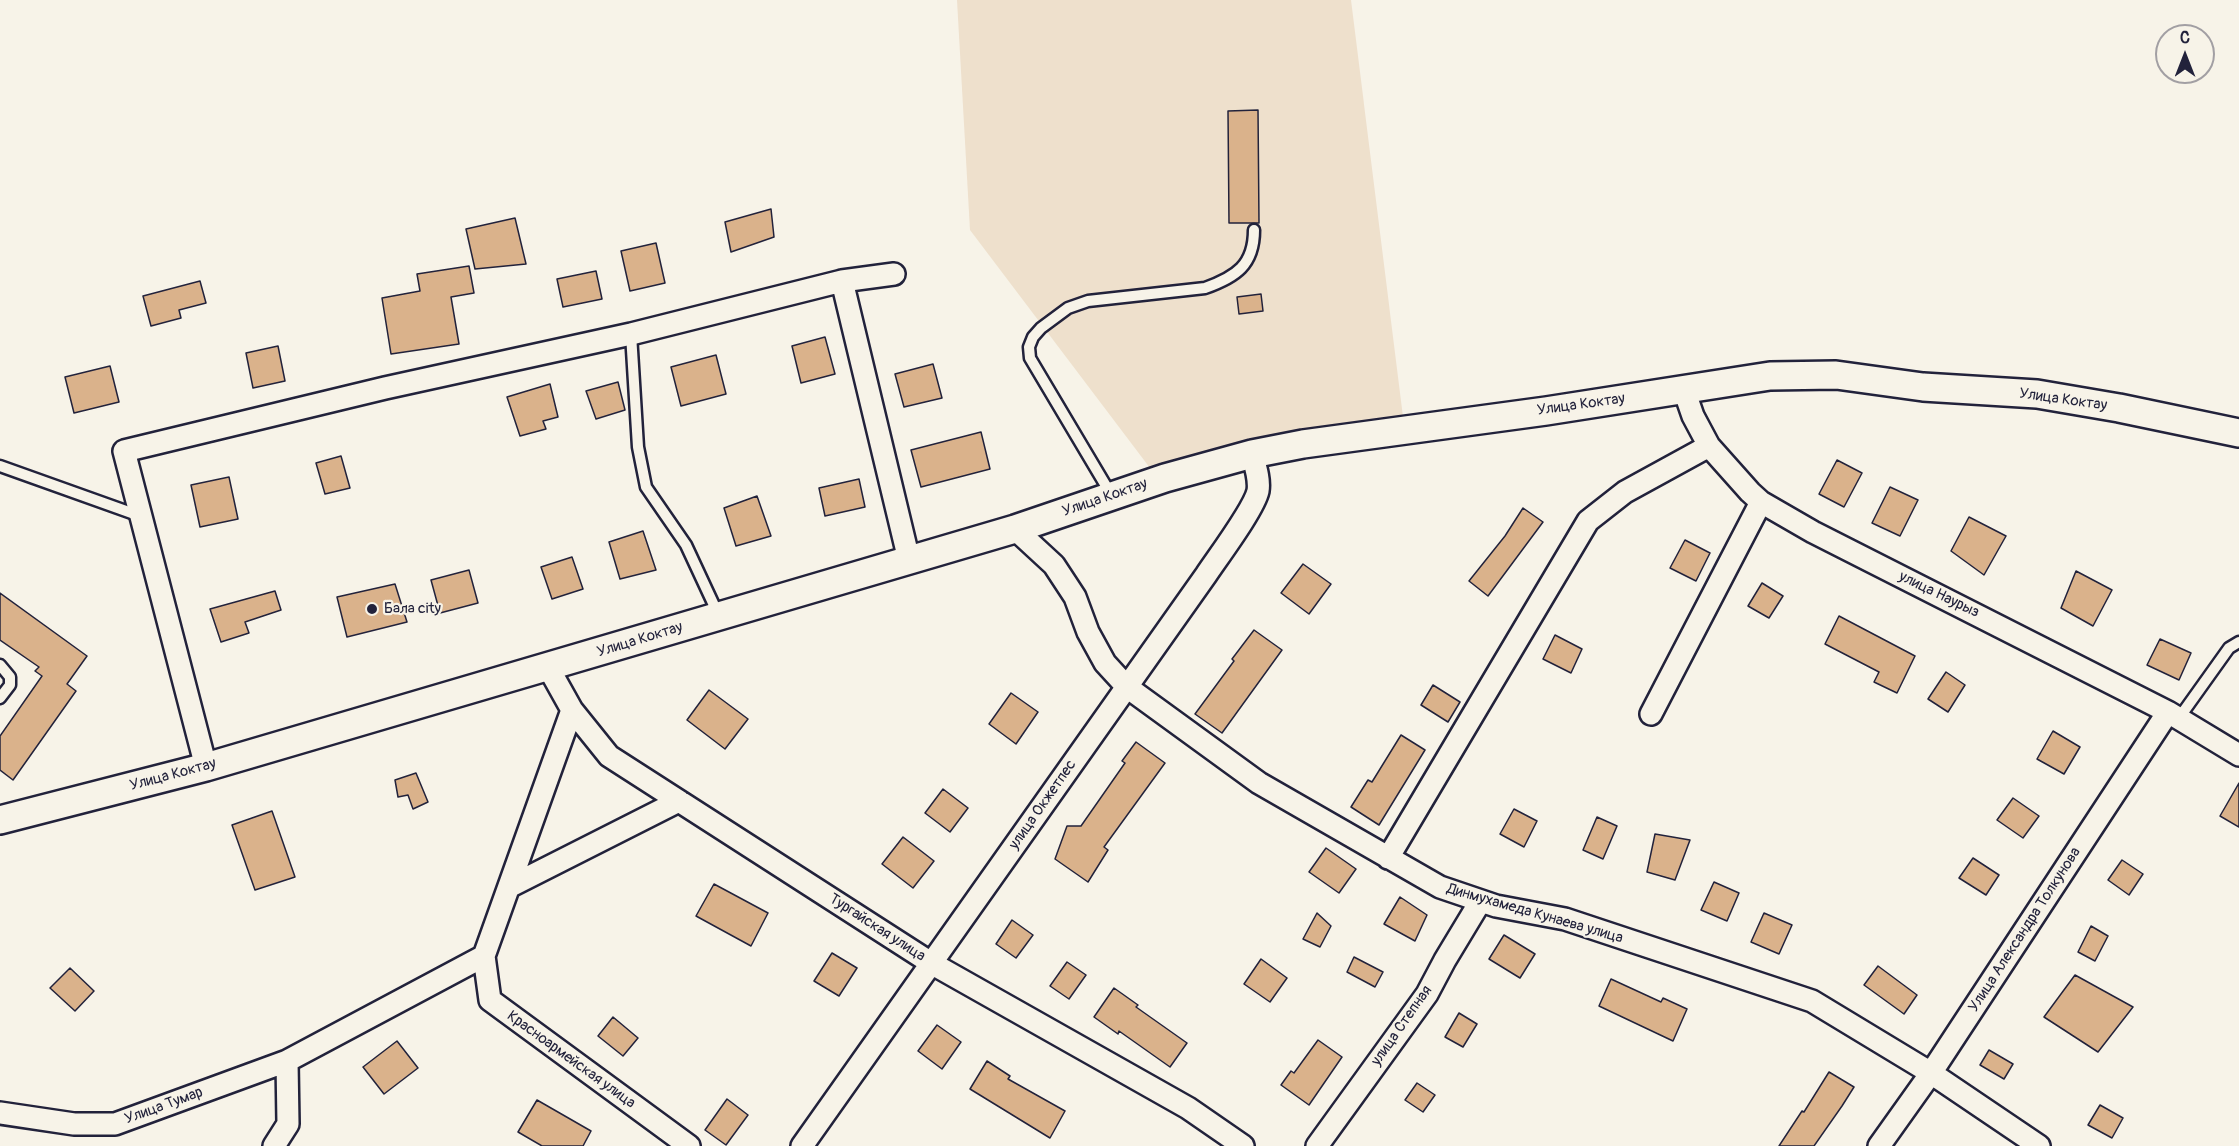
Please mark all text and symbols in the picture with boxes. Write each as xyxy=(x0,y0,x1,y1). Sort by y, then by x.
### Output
north arrow xyxy=(2155,24,2215,84)
text: С xyxy=(2180,28,2190,48)
street label: Улица Коктау xyxy=(2018,385,2108,415)
street label: Улица Коктау xyxy=(1536,390,1626,420)
street label: Улица Коктау xyxy=(1060,475,1150,521)
street label: улица Наурыз xyxy=(1896,568,1982,622)
place label: Бала city xyxy=(384,600,441,618)
marker: Бала city xyxy=(365,602,379,616)
street label: Улица Коктау xyxy=(595,618,685,662)
street label: Улица Коктау xyxy=(128,755,218,795)
street label: улица Окжетпес xyxy=(1006,757,1080,853)
street label: Улица Александра Толкунова xyxy=(1965,844,2085,1016)
street label: Динмухамеда Кунаева улица xyxy=(1445,880,1625,948)
street label: Тургайская улица xyxy=(826,890,928,966)
street label: улица Степная xyxy=(1368,982,1436,1070)
street label: Красноармейская улица xyxy=(503,1007,639,1113)
street label: Улица Тумар xyxy=(122,1084,206,1128)

